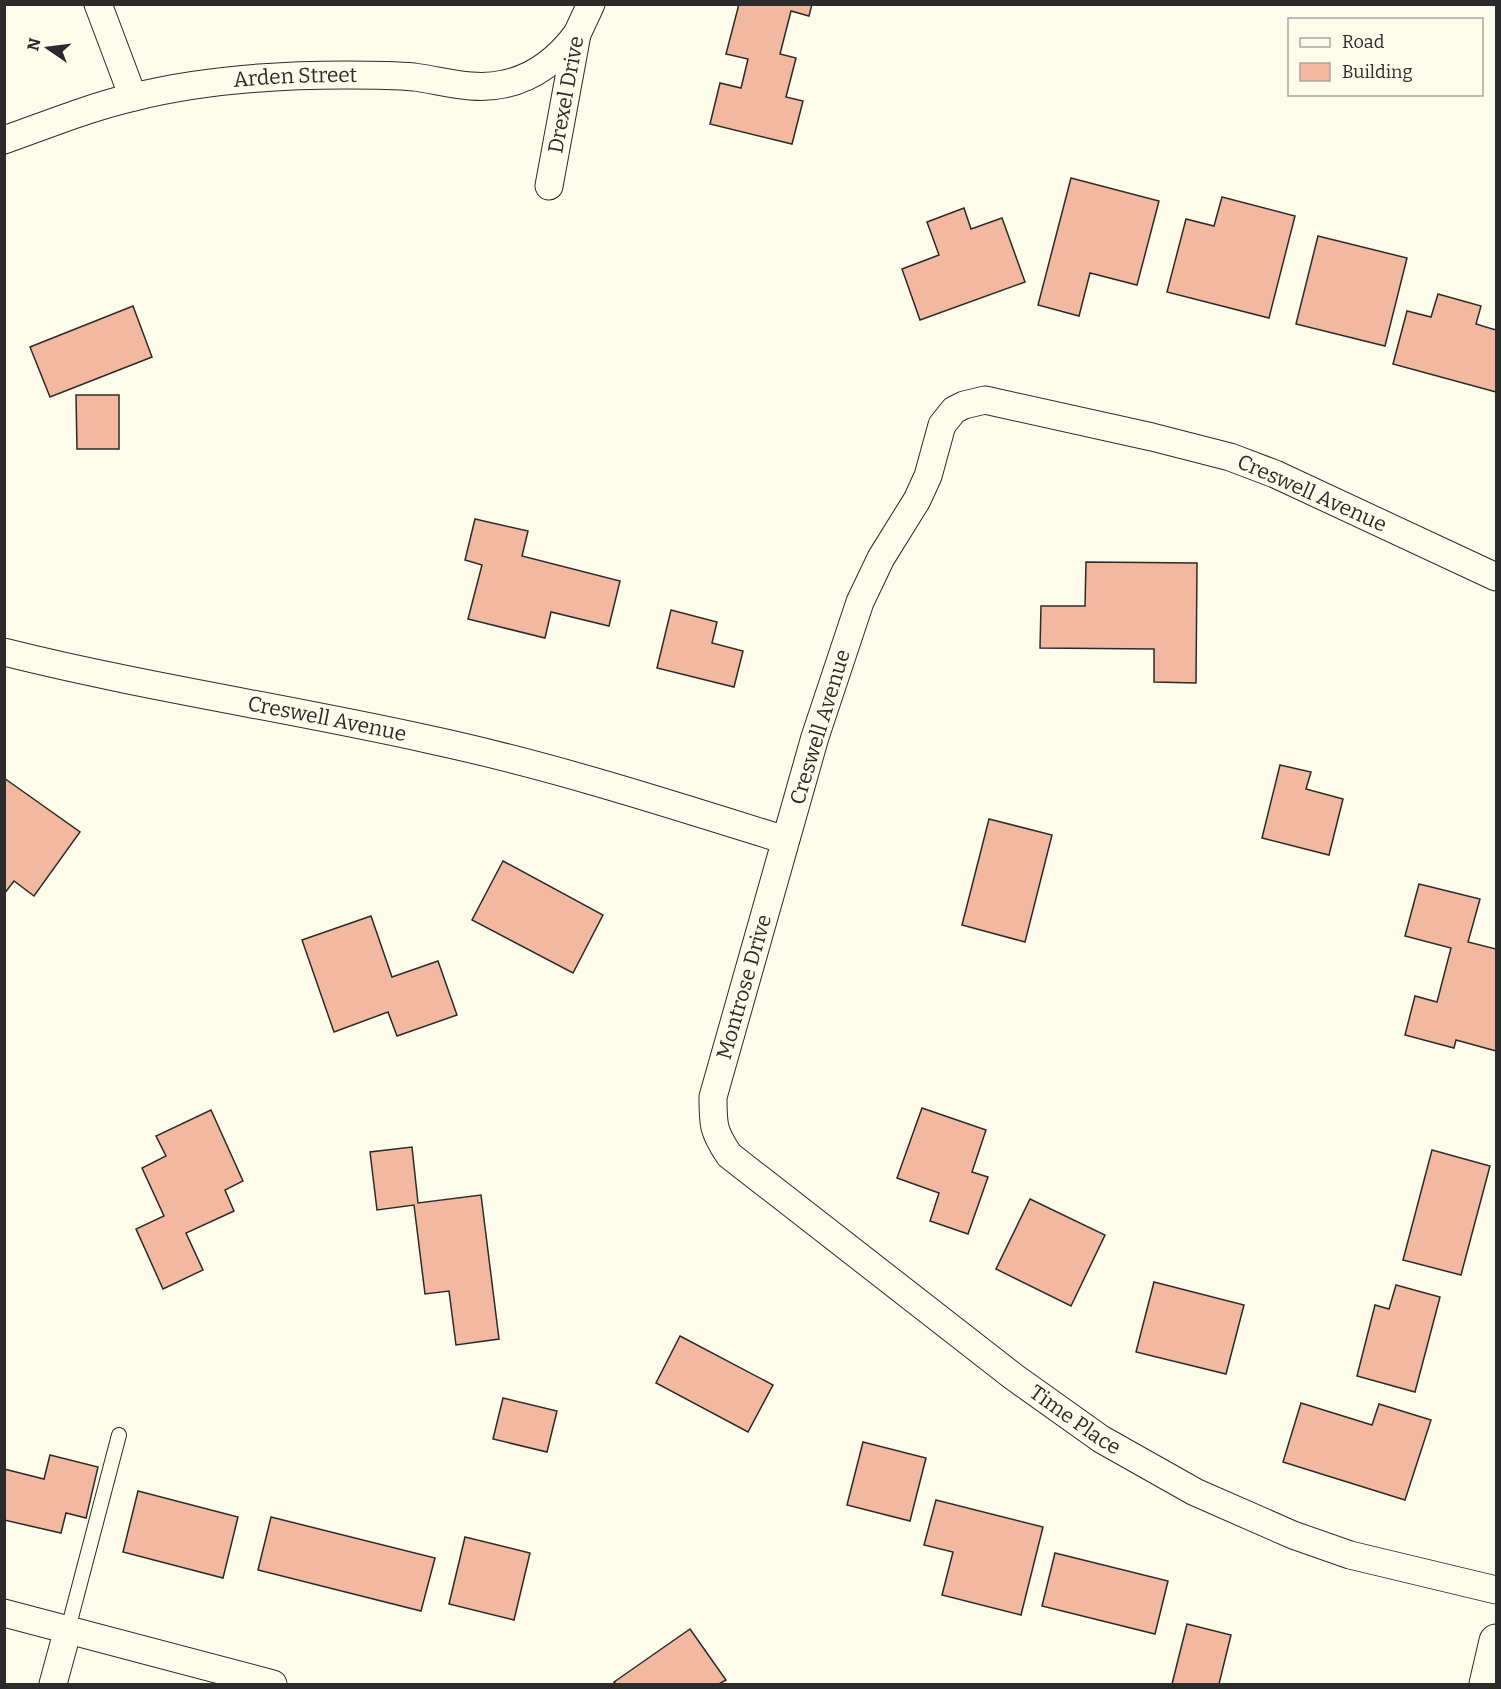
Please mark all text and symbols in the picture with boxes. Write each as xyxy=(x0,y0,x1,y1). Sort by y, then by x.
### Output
north arrow xyxy=(18,18,78,78)
legend xyxy=(1288,18,1483,96)
text: Road xyxy=(1342,31,1385,53)
street label: Drexel Drive xyxy=(542,34,589,155)
text: N xyxy=(23,36,45,53)
text: Building xyxy=(1342,61,1413,83)
street label: Arden Street xyxy=(232,62,358,93)
street label: Creswell Avenue xyxy=(1233,448,1391,538)
street label: Creswell Avenue xyxy=(784,646,856,808)
street label: Creswell Avenue xyxy=(246,690,409,747)
street label: Montrose Drive xyxy=(711,911,777,1063)
street label: Time Place xyxy=(1025,1379,1125,1460)

